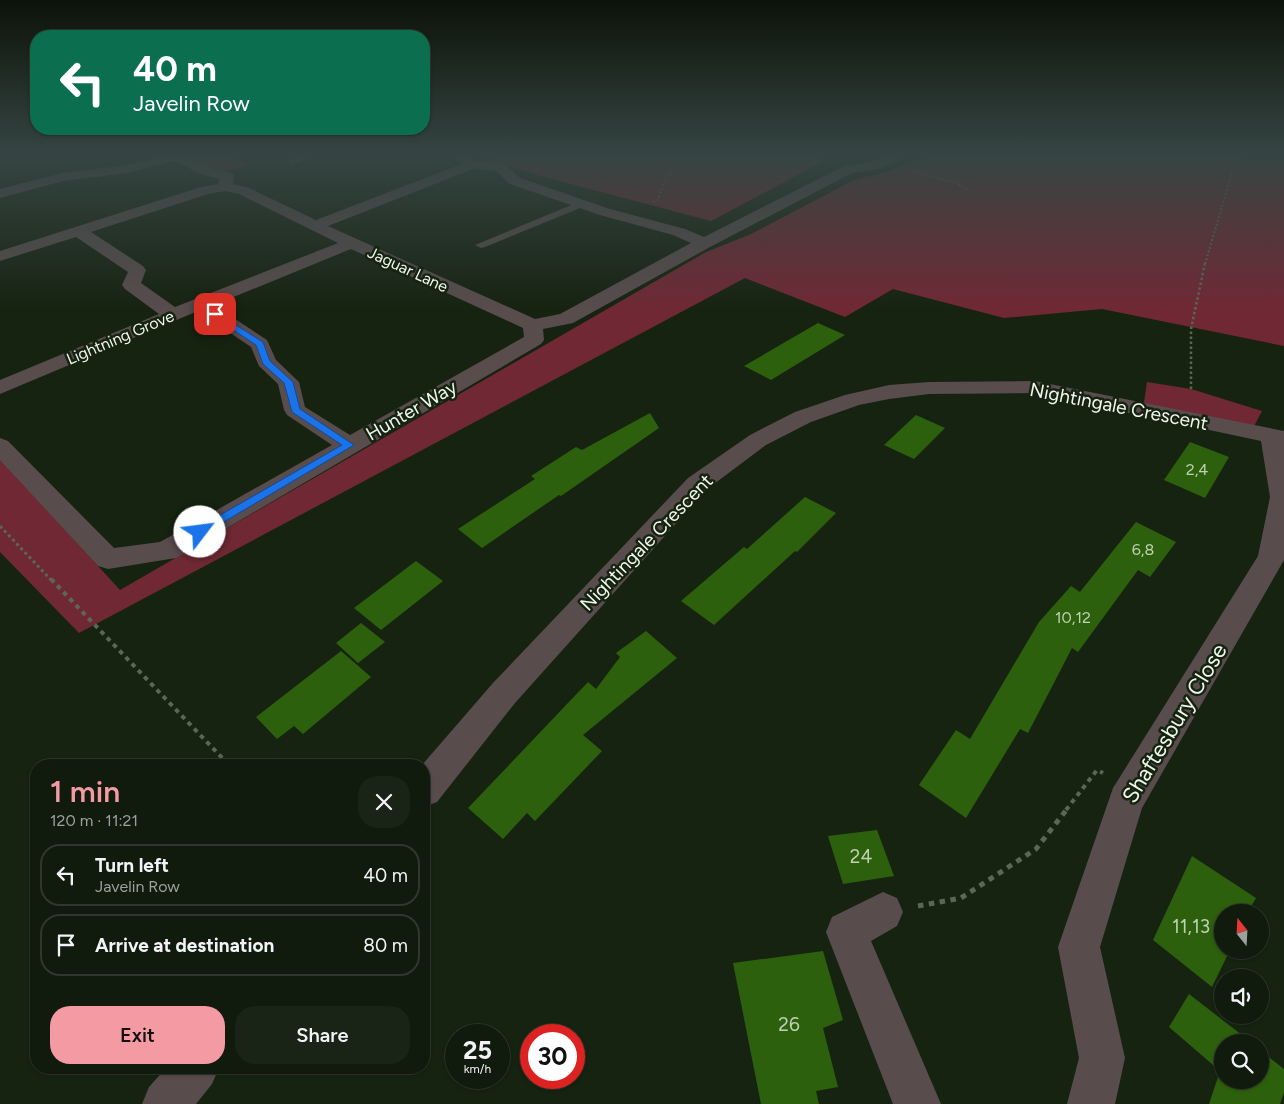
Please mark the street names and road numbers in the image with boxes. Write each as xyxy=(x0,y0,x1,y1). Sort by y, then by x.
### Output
street label: Jaguar Lane xyxy=(365,243,451,296)
street label: Lightning Grove xyxy=(64,306,177,369)
street label: Hunter Way xyxy=(362,375,461,446)
street label: Nightingale Crescent xyxy=(1028,378,1210,435)
street label: Nightingale Crescent xyxy=(575,469,717,615)
street label: Shaftesbury Close xyxy=(1116,639,1233,808)

